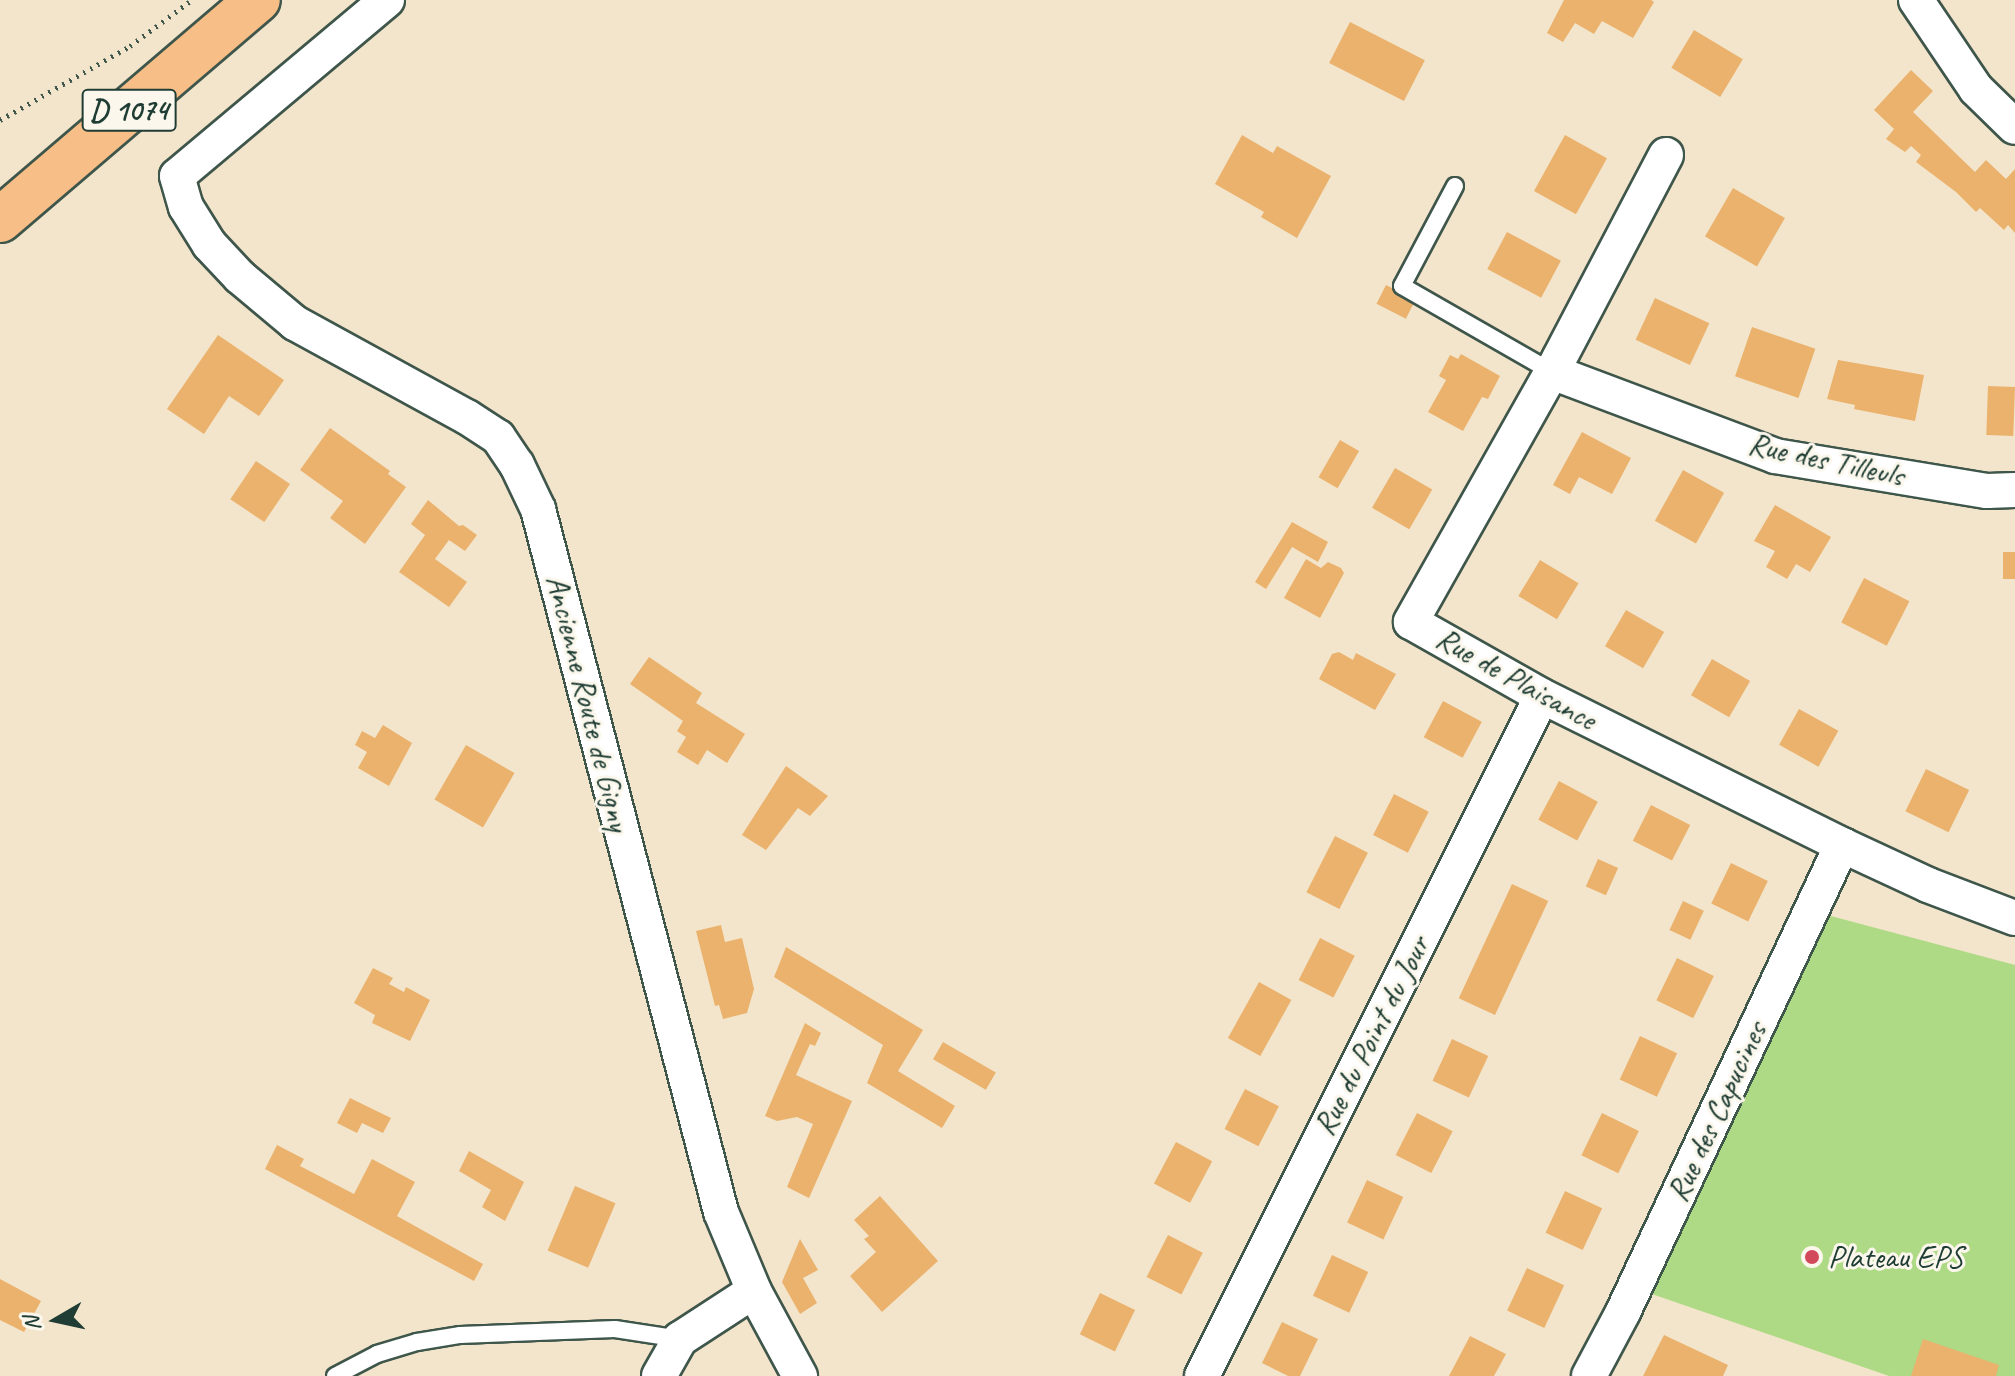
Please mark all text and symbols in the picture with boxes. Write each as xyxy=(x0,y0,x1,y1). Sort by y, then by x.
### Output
road number: D 1074 xyxy=(81,84,177,136)
street label: Rue des Tilleuls xyxy=(1745,425,1907,495)
street label: Ancienne Route de Gigny xyxy=(538,571,638,835)
street label: Rue de Plaisance xyxy=(1429,619,1603,739)
street label: Rue du Point du Jour xyxy=(1305,930,1439,1142)
street label: Rue des Capucines xyxy=(1659,1016,1775,1208)
place label: Plateau EPS xyxy=(1828,1238,1963,1276)
marker: Plateau EPS xyxy=(1803,1248,1821,1266)
north arrow xyxy=(16,1280,96,1360)
text: N xyxy=(17,1315,47,1333)

